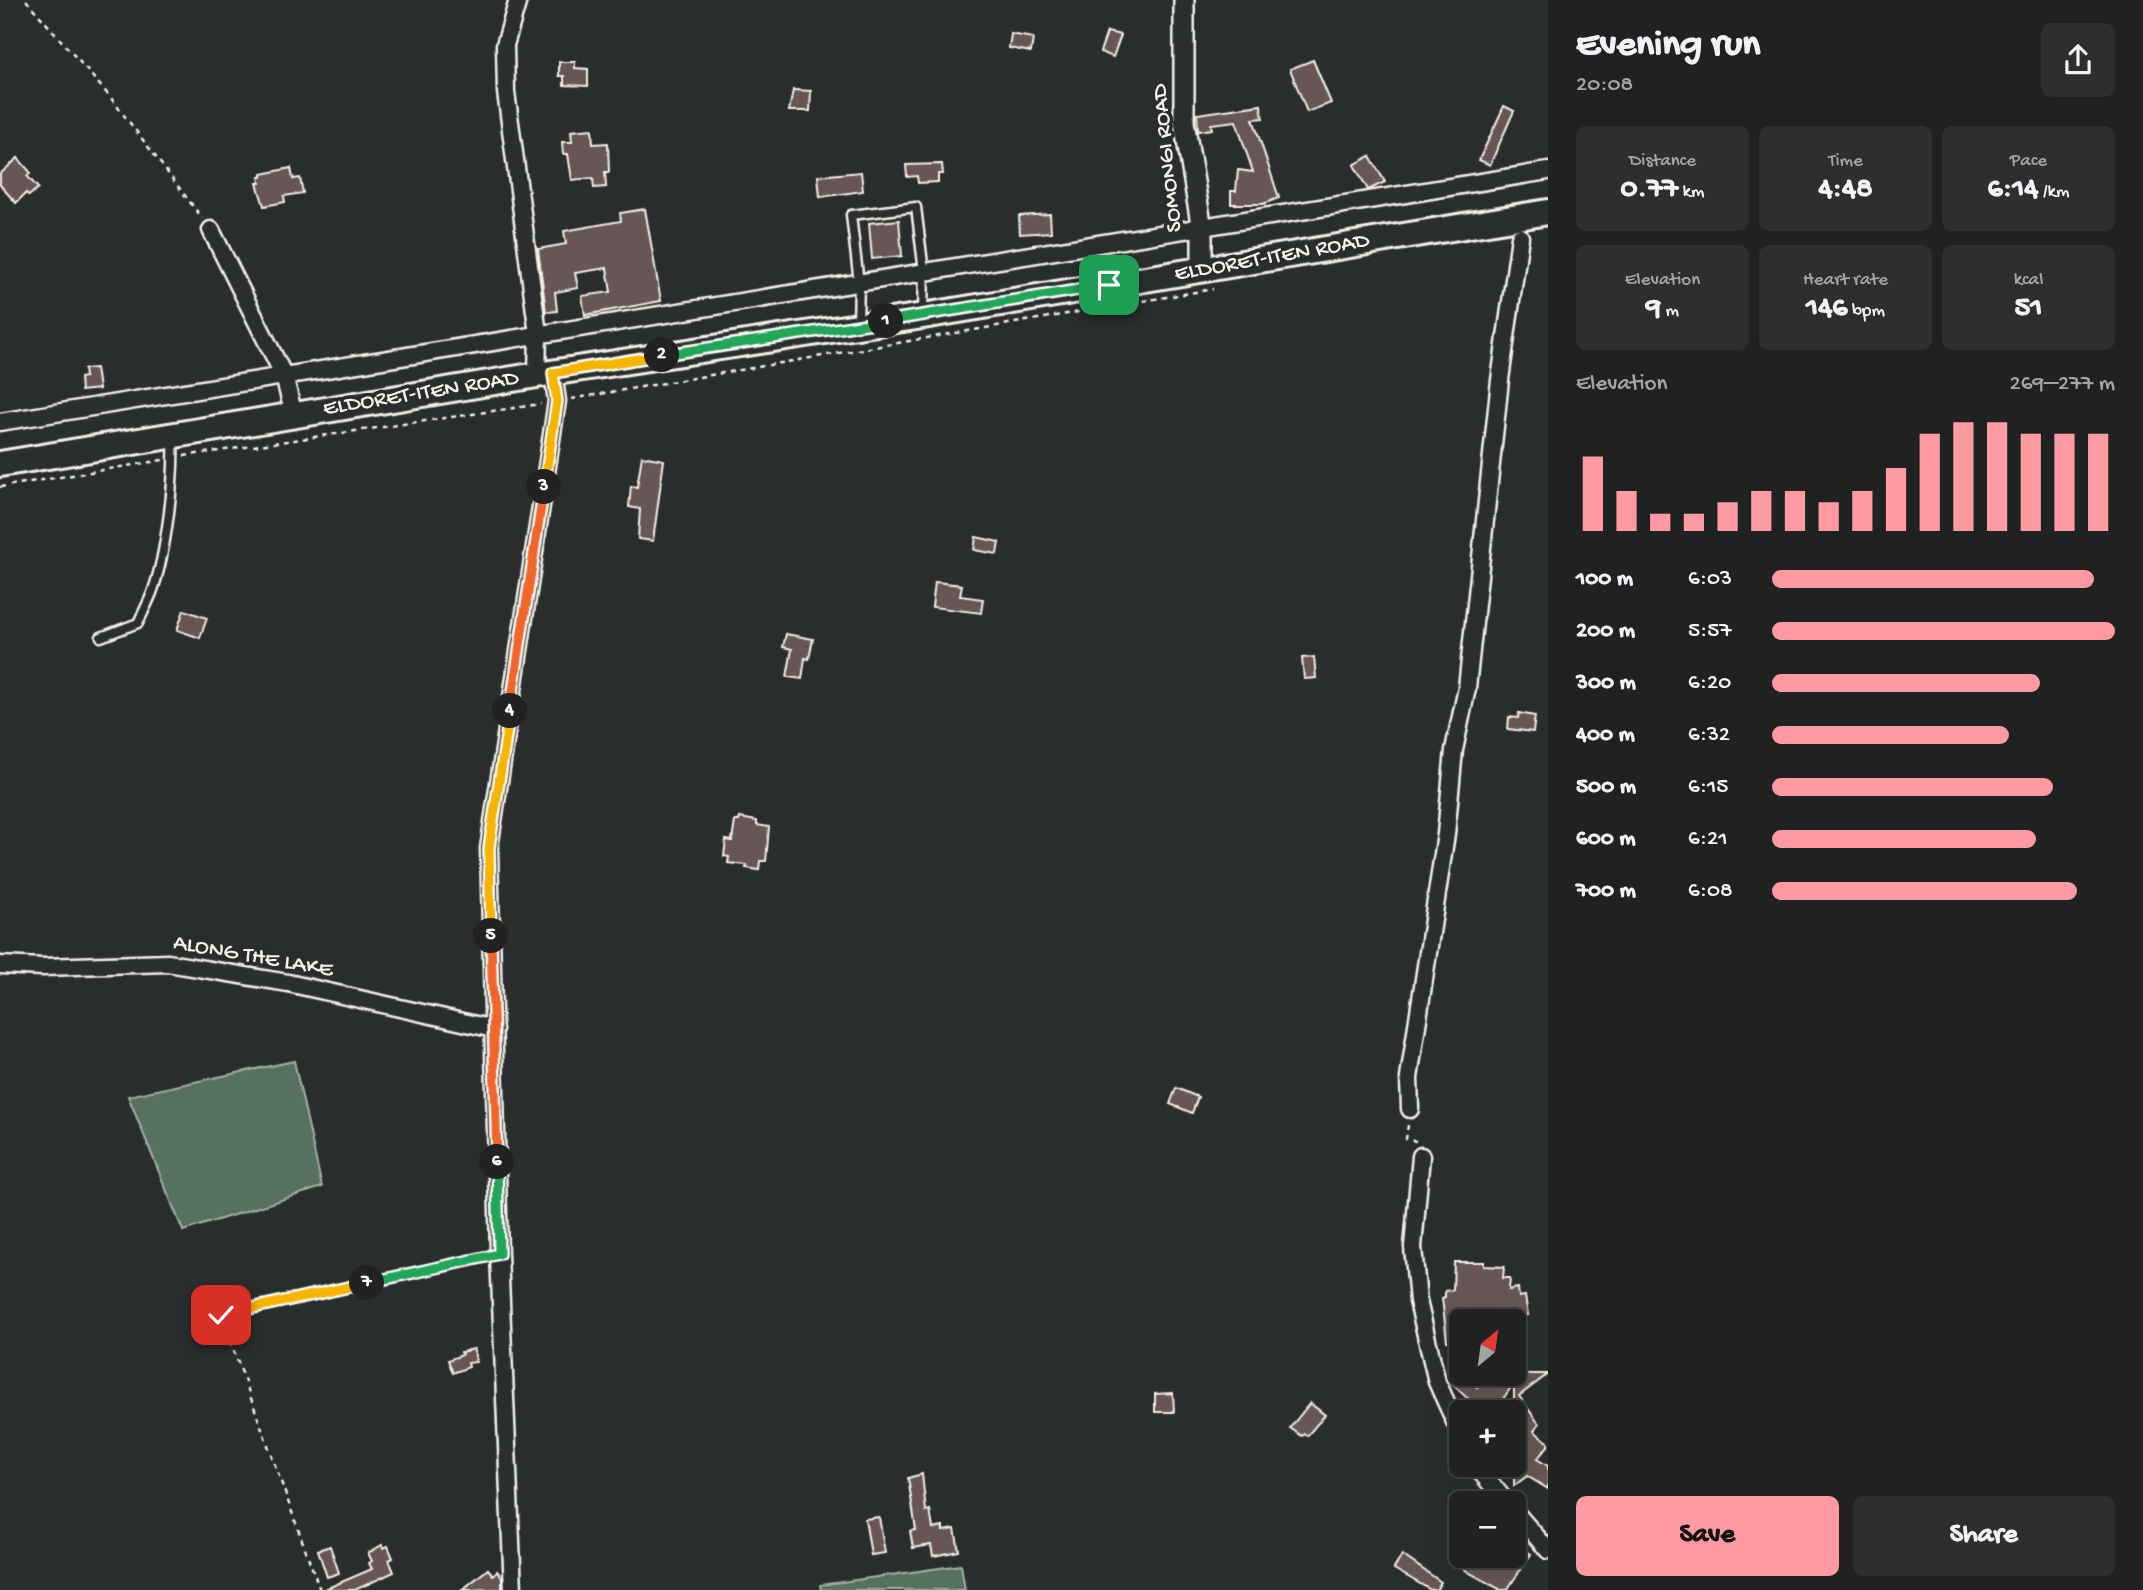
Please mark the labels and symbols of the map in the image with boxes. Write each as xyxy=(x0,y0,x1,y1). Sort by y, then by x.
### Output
street label: SOMONGI ROAD xyxy=(1147,81,1189,234)
street label: ELDORET-ITEN ROAD xyxy=(1172,227,1373,288)
pin xyxy=(1079,255,1139,315)
pin: 1 xyxy=(868,304,903,338)
pin: 2 xyxy=(644,338,680,372)
street label: ELDORET-ITEN ROAD xyxy=(321,365,522,423)
pin: 3 xyxy=(526,470,562,504)
pin: 4 xyxy=(492,694,528,728)
pin: 5 xyxy=(474,918,508,954)
street label: ALONG THE LAKE xyxy=(171,930,337,985)
pin: 6 xyxy=(480,1144,514,1180)
pin: 7 xyxy=(350,1266,384,1300)
pin xyxy=(191,1285,251,1345)
north arrow xyxy=(1449,1309,1526,1386)

